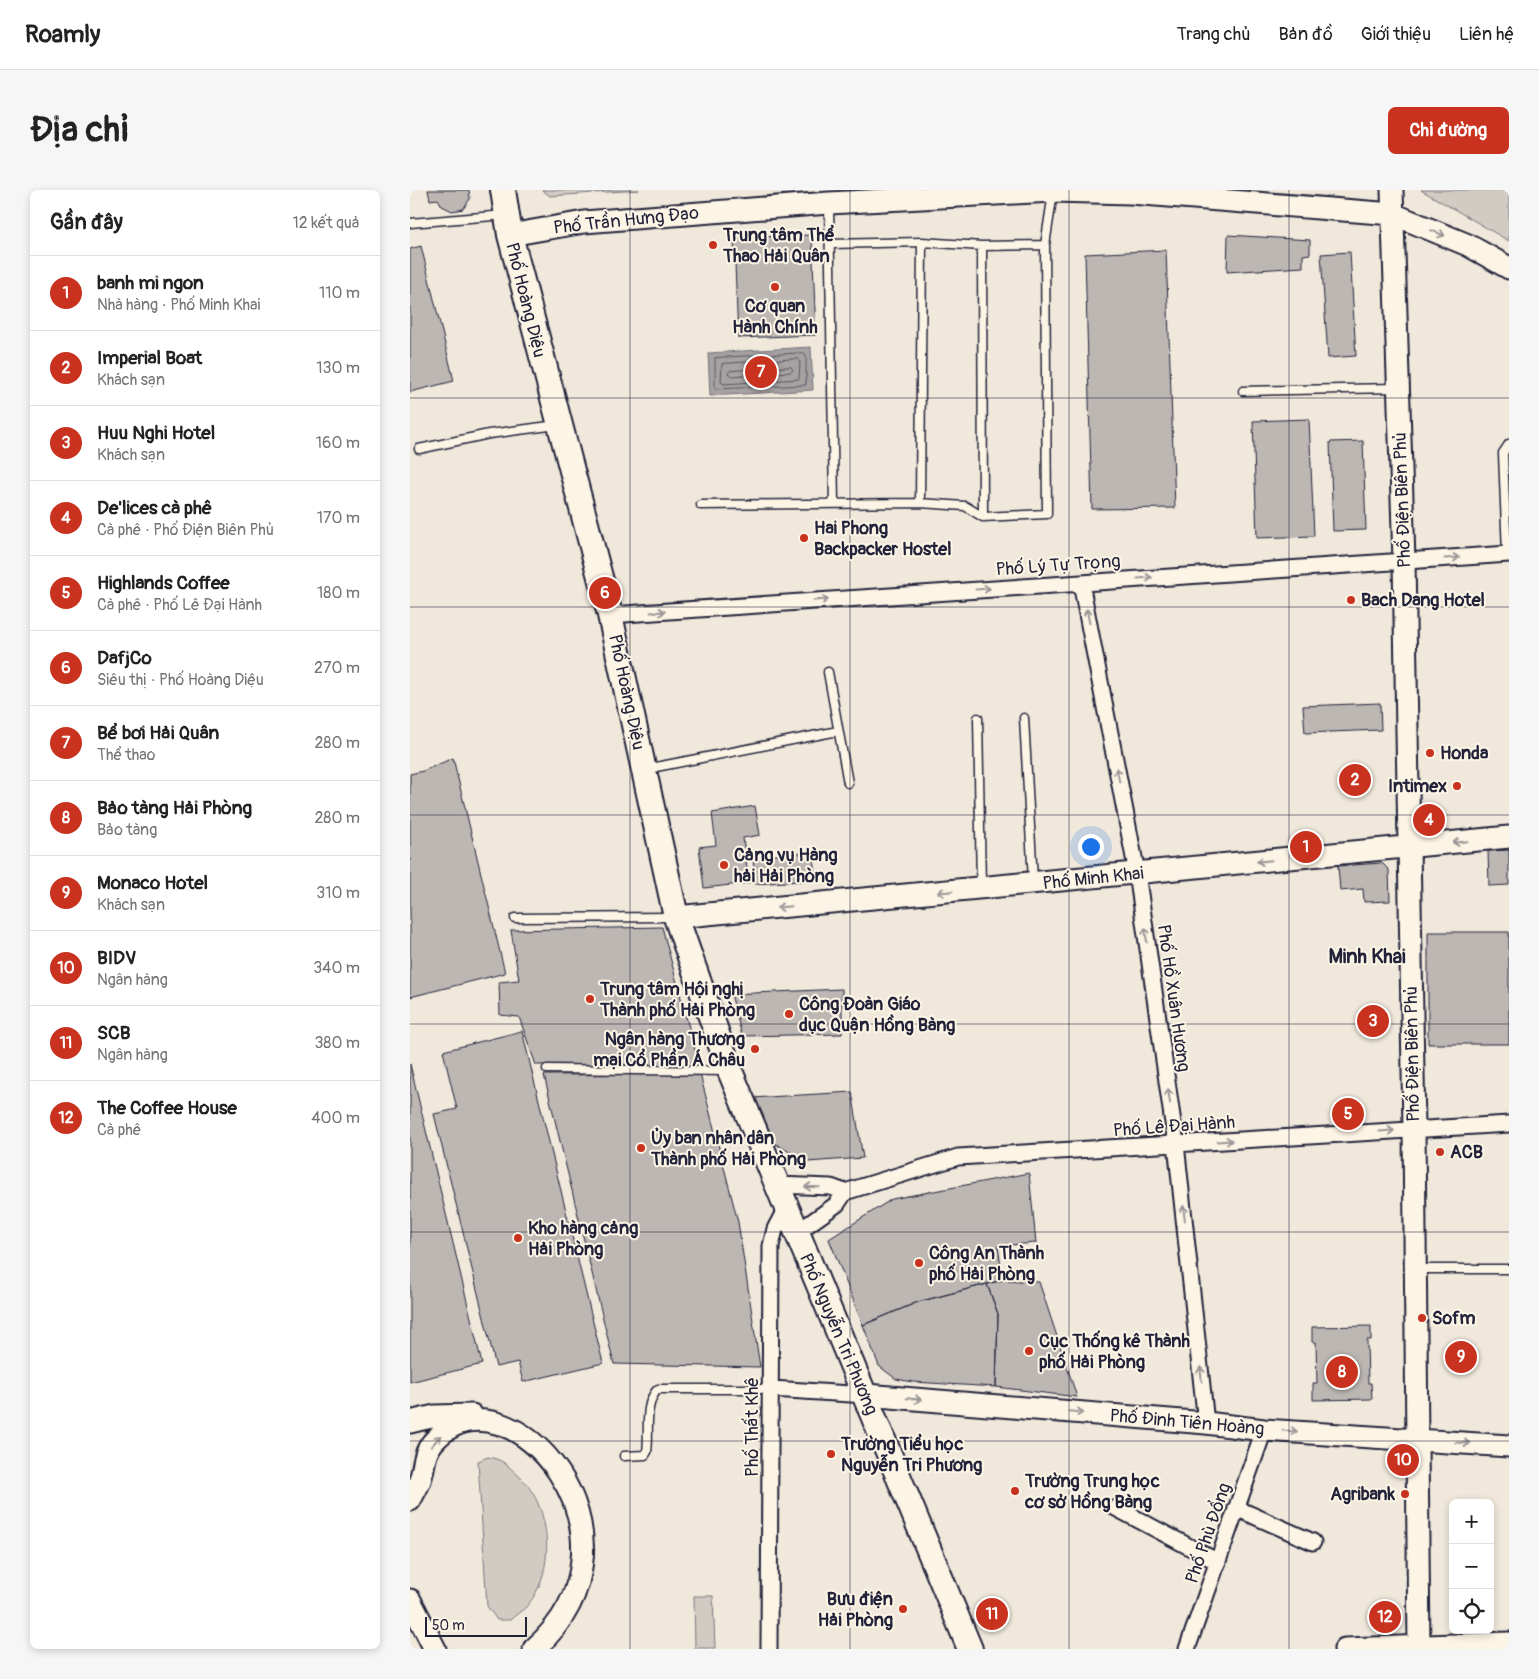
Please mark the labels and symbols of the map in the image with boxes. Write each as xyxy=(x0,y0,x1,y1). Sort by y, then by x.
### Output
street label: Phố Trần Hưng Đạo xyxy=(552,200,700,240)
place label: Trung tâm Thể Thao Hải Quân xyxy=(722,224,835,268)
one-way arrow xyxy=(1430,228,1445,238)
marker: Trung tâm Thể Thao Hải Quân xyxy=(707,239,719,251)
street label: Phố Hoàng Diệu xyxy=(500,240,551,360)
marker: Cơ quan Hành Chính xyxy=(769,281,781,293)
place label: Cơ quan Hành Chính xyxy=(732,295,818,339)
pin: 7 xyxy=(745,353,777,391)
street label: Phố Điện Biên Phủ xyxy=(1389,432,1416,568)
place label: Hai Phong Backpacker Hostel xyxy=(814,517,951,561)
marker: Hai Phong Backpacker Hostel xyxy=(798,532,810,544)
street label: Phố Lý Tự Trọng xyxy=(995,550,1121,581)
one-way arrow xyxy=(1444,553,1460,563)
pin: 6 xyxy=(589,574,621,612)
one-way arrow xyxy=(1137,574,1153,583)
one-way arrow xyxy=(974,585,990,594)
place label: Bach Dang Hotel xyxy=(1361,589,1485,612)
marker: Bach Dang Hotel xyxy=(1345,594,1357,606)
one-way arrow xyxy=(812,596,828,605)
one-way arrow xyxy=(650,607,666,617)
one-way arrow xyxy=(1082,608,1092,624)
street label: Phố Hoàng Diệu xyxy=(603,632,650,752)
place label: Honda xyxy=(1440,742,1489,765)
marker: Honda xyxy=(1424,747,1436,759)
pin: 2 xyxy=(1339,761,1371,799)
one-way arrow xyxy=(1113,768,1123,784)
place label: Intimex xyxy=(1388,775,1447,798)
marker: Intimex xyxy=(1451,780,1463,792)
pin: 4 xyxy=(1413,801,1445,839)
pin: 1 xyxy=(1290,828,1322,866)
your location xyxy=(1078,834,1104,860)
one-way arrow xyxy=(1453,837,1469,847)
place label: Cảng vụ Hàng hải Hải Phòng xyxy=(734,844,837,888)
one-way arrow xyxy=(1256,856,1272,866)
marker: Cảng vụ Hàng hải Hải Phòng xyxy=(718,859,730,871)
street label: Phố Minh Khai xyxy=(1041,862,1145,895)
one-way arrow xyxy=(938,887,954,897)
one-way arrow xyxy=(776,902,792,912)
street label: Phố Hồ Xuân Hương xyxy=(1152,923,1195,1073)
one-way arrow xyxy=(1141,928,1151,944)
district label: Minh Khai xyxy=(1328,944,1406,969)
place label: Trung tâm Hội nghị Thành phố Hải Phòng xyxy=(599,978,755,1022)
street label: Phố Điện Biên Phủ xyxy=(1400,986,1425,1122)
marker: Trung tâm Hội nghị Thành phố Hải Phòng xyxy=(584,993,596,1005)
place label: Công Đoàn Giáo dục Quận Hồng Bàng xyxy=(799,993,955,1037)
pin: 3 xyxy=(1357,1002,1389,1040)
marker: Công Đoàn Giáo dục Quận Hồng Bàng xyxy=(783,1008,795,1020)
place label: Ngân hàng Thương mại Cổ Phần Á Châu xyxy=(593,1028,745,1072)
marker: Ngân hàng Thương mại Cổ Phần Á Châu xyxy=(749,1043,761,1055)
one-way arrow xyxy=(1164,1089,1174,1105)
pin: 5 xyxy=(1332,1095,1364,1133)
street label: Phố Lê Đại Hành xyxy=(1112,1111,1236,1142)
one-way arrow xyxy=(1379,1126,1395,1136)
place label: Ủy ban nhân dân Thành phố Hải Phòng xyxy=(650,1127,806,1171)
one-way arrow xyxy=(1217,1137,1233,1146)
place label: ACB xyxy=(1450,1141,1483,1164)
marker: Ủy ban nhân dân Thành phố Hải Phòng xyxy=(635,1142,647,1154)
marker: ACB xyxy=(1434,1146,1446,1158)
one-way arrow xyxy=(804,1182,820,1191)
one-way arrow xyxy=(1179,1205,1189,1221)
place label: Kho hàng cảng Hải Phòng xyxy=(528,1217,638,1261)
marker: Kho hàng cảng Hải Phòng xyxy=(512,1232,524,1244)
place label: Công An Thành phố Hải Phòng xyxy=(929,1242,1045,1286)
street label: Phố Nguyễn Tri Phương xyxy=(794,1250,883,1419)
marker: Công An Thành phố Hải Phòng xyxy=(913,1257,925,1269)
place label: Sofm xyxy=(1432,1307,1475,1330)
marker: Sofm xyxy=(1416,1312,1428,1324)
place label: Cục Thống kê Thành phố Hải Phòng xyxy=(1039,1330,1190,1374)
pin: 9 xyxy=(1445,1338,1477,1376)
marker: Cục Thống kê Thành phố Hải Phòng xyxy=(1023,1345,1035,1357)
pin: 8 xyxy=(1326,1353,1358,1391)
one-way arrow xyxy=(1196,1366,1206,1382)
street label: Phố Thất Khê xyxy=(741,1377,764,1477)
one-way arrow xyxy=(906,1394,922,1404)
street label: Phố Đinh Tiên Hoàng xyxy=(1109,1404,1265,1441)
one-way arrow xyxy=(1068,1407,1084,1417)
one-way arrow xyxy=(1282,1427,1298,1436)
place label: Trường Tiểu học Nguyễn Tri Phương xyxy=(840,1433,982,1477)
one-way arrow xyxy=(430,1434,442,1447)
one-way arrow xyxy=(1454,1439,1470,1448)
pin: 10 xyxy=(1387,1441,1419,1479)
marker: Trường Tiểu học Nguyễn Tri Phương xyxy=(825,1448,837,1460)
place label: Trường Trung học cơ sở Hồng Bàng xyxy=(1024,1470,1160,1514)
street label: Phố Phù Đổng xyxy=(1180,1480,1236,1586)
place label: Agribank xyxy=(1330,1483,1395,1506)
marker: Trường Trung học cơ sở Hồng Bàng xyxy=(1009,1485,1021,1497)
marker: Agribank xyxy=(1399,1488,1411,1500)
place label: Bưu điện Hải Phòng xyxy=(818,1588,893,1632)
pin: 11 xyxy=(976,1595,1008,1633)
pin: 12 xyxy=(1369,1598,1401,1636)
marker: Bưu điện Hải Phòng xyxy=(897,1603,909,1615)
scale bar xyxy=(425,1614,528,1637)

